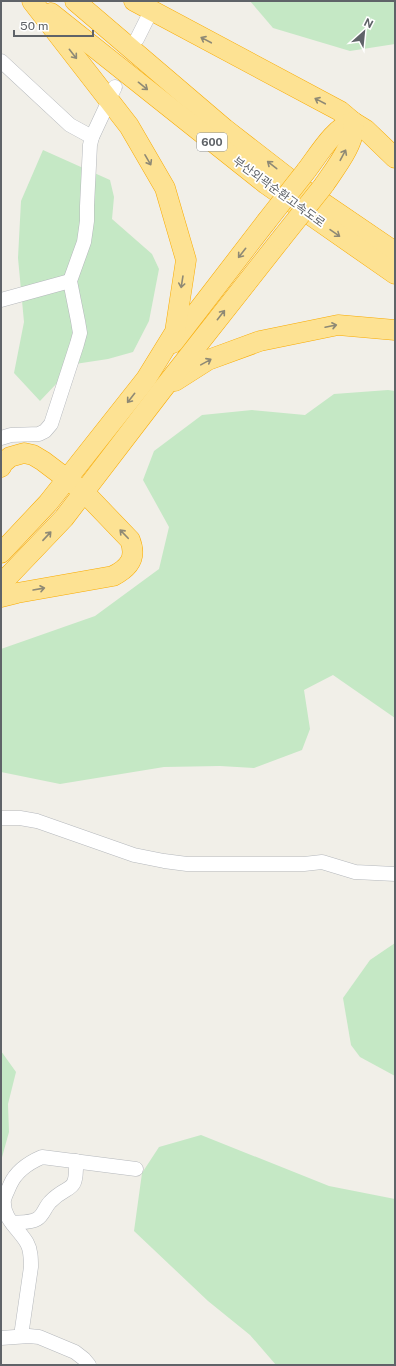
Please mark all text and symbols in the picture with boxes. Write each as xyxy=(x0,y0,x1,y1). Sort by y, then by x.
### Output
scale bar xyxy=(14,12,93,38)
north arrow xyxy=(344,12,384,52)
text: N xyxy=(362,16,375,30)
text: 50 m xyxy=(20,19,48,33)
one-way arrow xyxy=(200,35,212,43)
one-way arrow xyxy=(69,48,77,59)
one-way arrow xyxy=(137,82,148,91)
one-way arrow xyxy=(315,97,327,104)
road number: 600 xyxy=(197,133,227,151)
one-way arrow xyxy=(340,149,348,161)
one-way arrow xyxy=(145,154,153,166)
street label: 부산외곽순환고속도로 xyxy=(230,154,328,230)
one-way arrow xyxy=(266,161,277,170)
one-way arrow xyxy=(330,229,341,237)
one-way arrow xyxy=(238,248,247,259)
one-way arrow xyxy=(178,275,186,288)
one-way arrow xyxy=(216,310,225,321)
one-way arrow xyxy=(324,322,337,330)
one-way arrow xyxy=(200,357,212,365)
one-way arrow xyxy=(126,393,135,404)
one-way arrow xyxy=(119,529,129,539)
one-way arrow xyxy=(42,531,51,541)
one-way arrow xyxy=(32,584,45,592)

